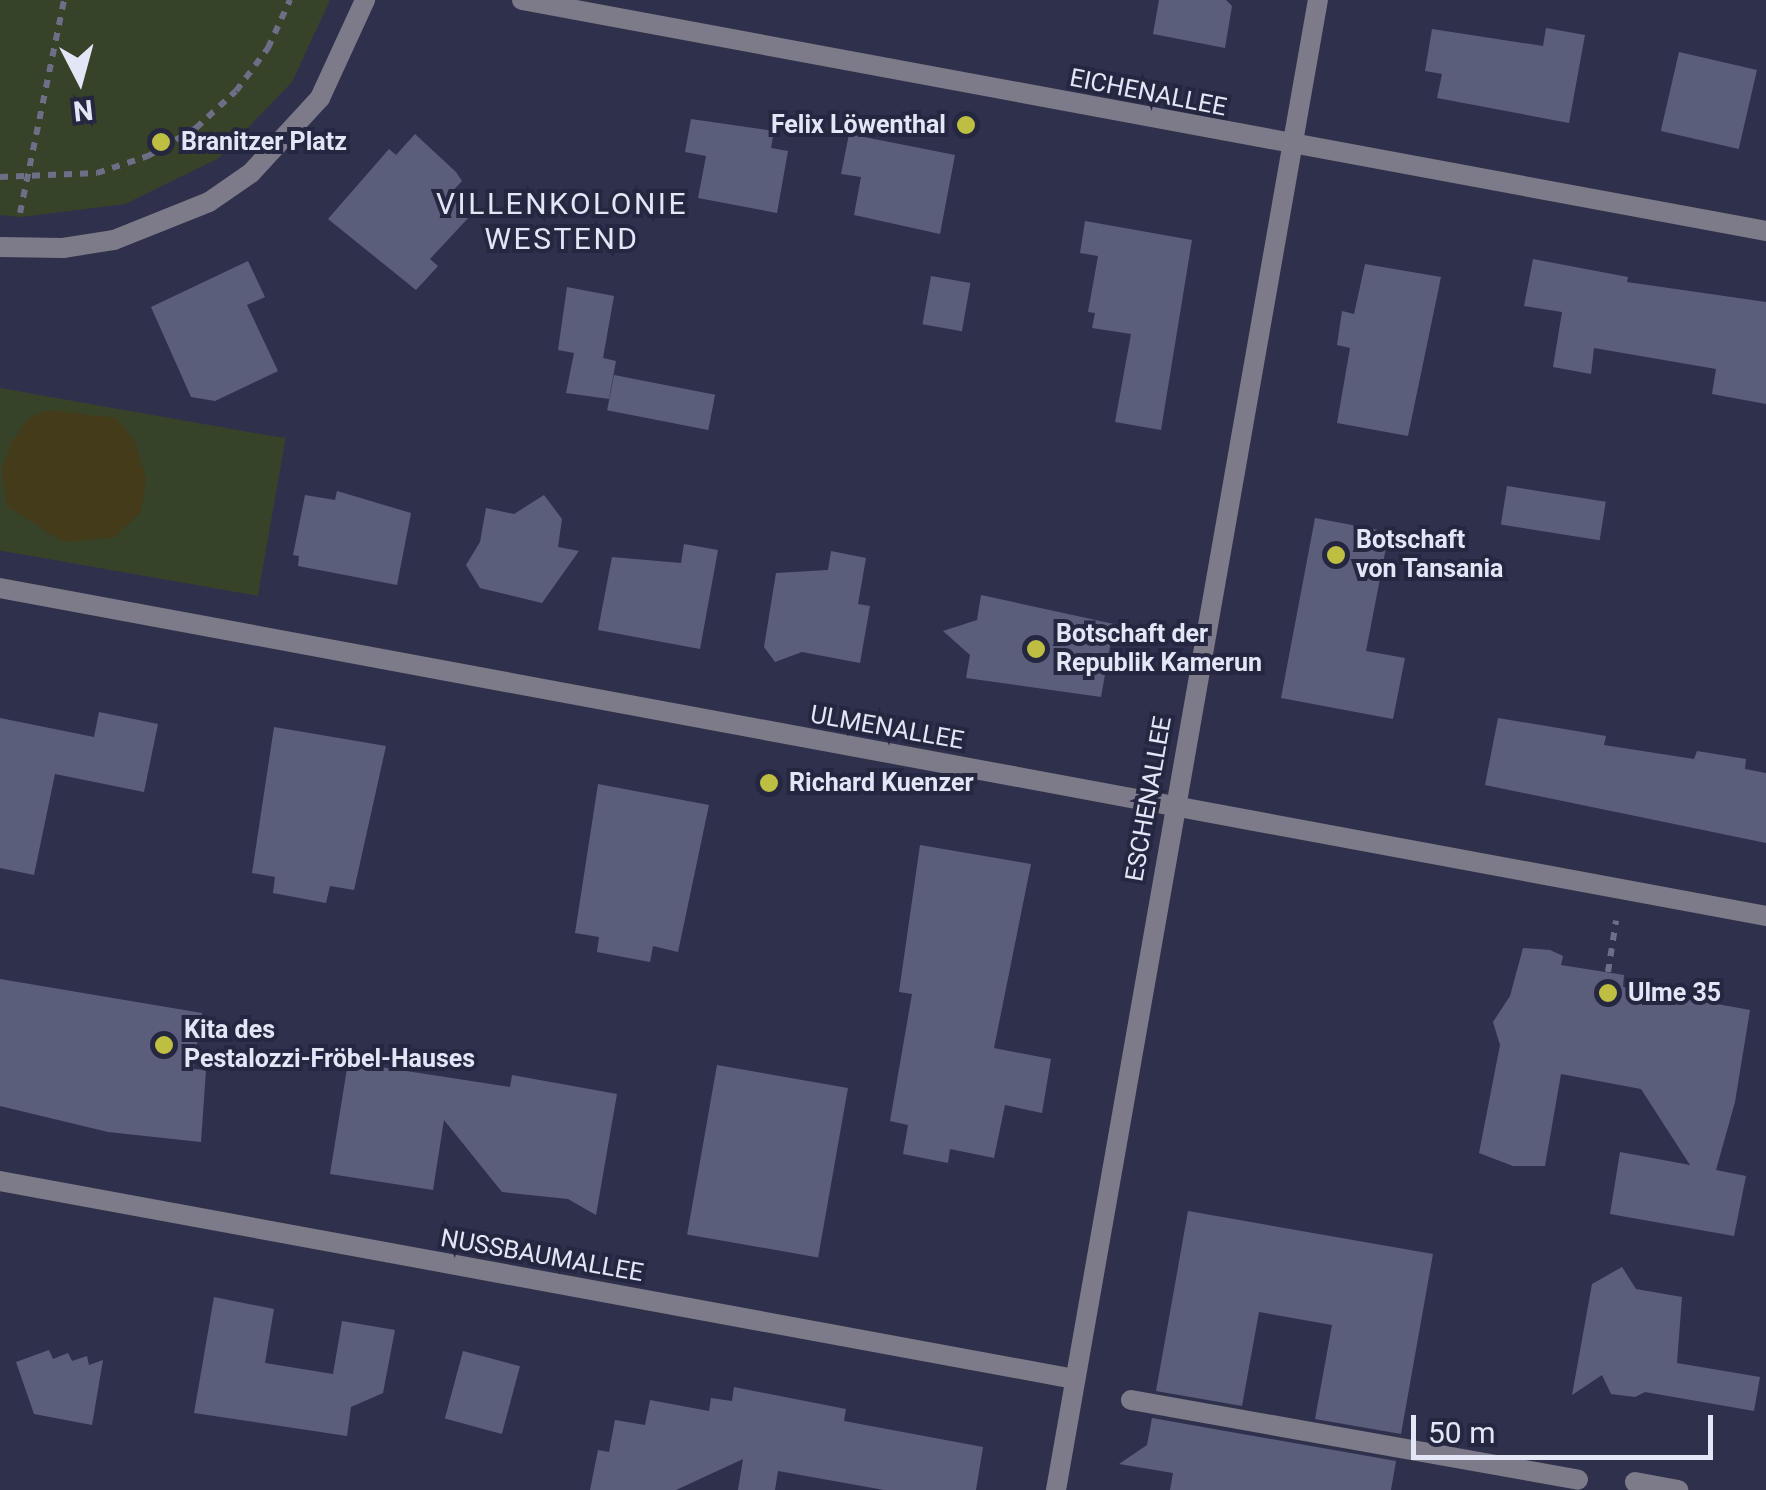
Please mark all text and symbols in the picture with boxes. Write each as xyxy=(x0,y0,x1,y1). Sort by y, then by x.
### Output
north arrow xyxy=(30,30,130,130)
street label: EICHENALLEE xyxy=(1067,63,1229,123)
text: N xyxy=(72,93,95,128)
place label: Felix Löwenthal xyxy=(771,110,946,140)
marker: Felix Löwenthal xyxy=(955,114,977,136)
place label: Branitzer Platz xyxy=(181,127,347,157)
marker: Branitzer Platz xyxy=(150,131,172,153)
district label: VILLENKOLONIE WESTEND xyxy=(436,186,688,256)
place label: Botschaft von Tansania xyxy=(1356,526,1504,585)
marker: Botschaft von Tansania xyxy=(1325,544,1347,566)
place label: Botschaft der Republik Kamerun xyxy=(1056,620,1262,679)
marker: Botschaft der Republik Kamerun xyxy=(1025,638,1047,660)
street label: ULMENALLEE xyxy=(808,700,966,756)
street label: ESCHENALLEE xyxy=(1120,714,1178,884)
place label: Richard Kuenzer xyxy=(789,768,974,798)
marker: Richard Kuenzer xyxy=(758,772,780,794)
place label: Ulme 35 xyxy=(1628,978,1721,1008)
marker: Ulme 35 xyxy=(1597,982,1619,1004)
place label: Kita des Pestalozzi-Fröbel-Hauses xyxy=(184,1016,475,1075)
marker: Kita des Pestalozzi-Fröbel-Hauses xyxy=(153,1034,175,1056)
street label: NUSSBAUMALLEE xyxy=(438,1223,646,1289)
scale bar xyxy=(1416,1395,1718,1457)
text: 50 m xyxy=(1428,1415,1495,1450)

